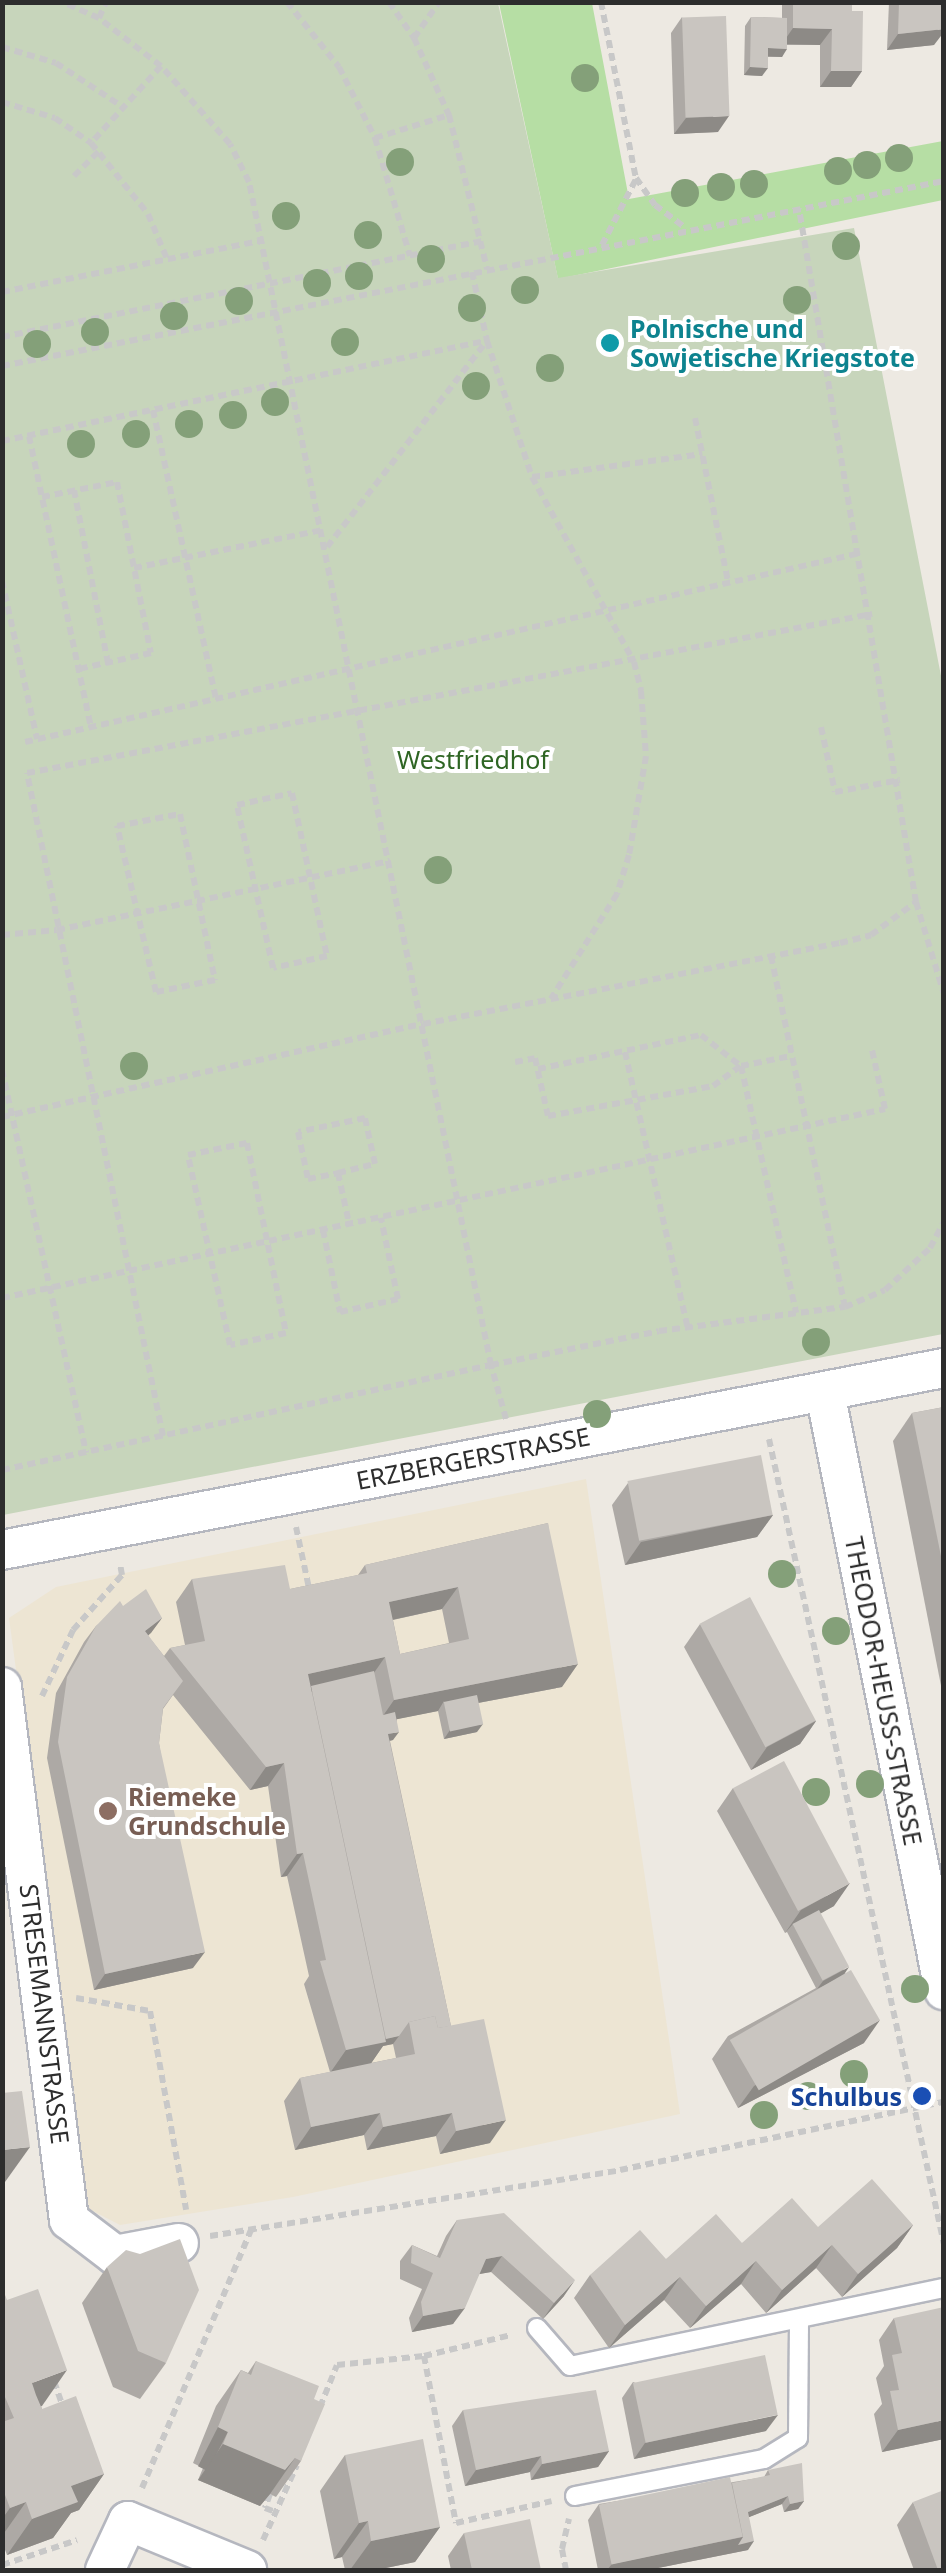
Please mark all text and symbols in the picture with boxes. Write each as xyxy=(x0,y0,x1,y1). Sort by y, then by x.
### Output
place label: Polnische und Sowjetische Kriegstote xyxy=(630,314,915,373)
marker: Polnische und Sowjetische Kriegstote xyxy=(599,332,621,354)
park label: Westfriedhof xyxy=(397,744,549,774)
street label: ERZBERGERSTRASSE xyxy=(354,1421,592,1495)
street label: THEODOR-HEUSS-STRASSE xyxy=(839,1534,929,1848)
place label: Riemeke Grundschule xyxy=(128,1782,286,1841)
marker: Riemeke Grundschule xyxy=(97,1800,119,1822)
street label: STRESEMANNSTRASSE xyxy=(14,1882,76,2146)
place label: Schulbus xyxy=(791,2081,902,2111)
marker: Schulbus xyxy=(911,2085,933,2107)

